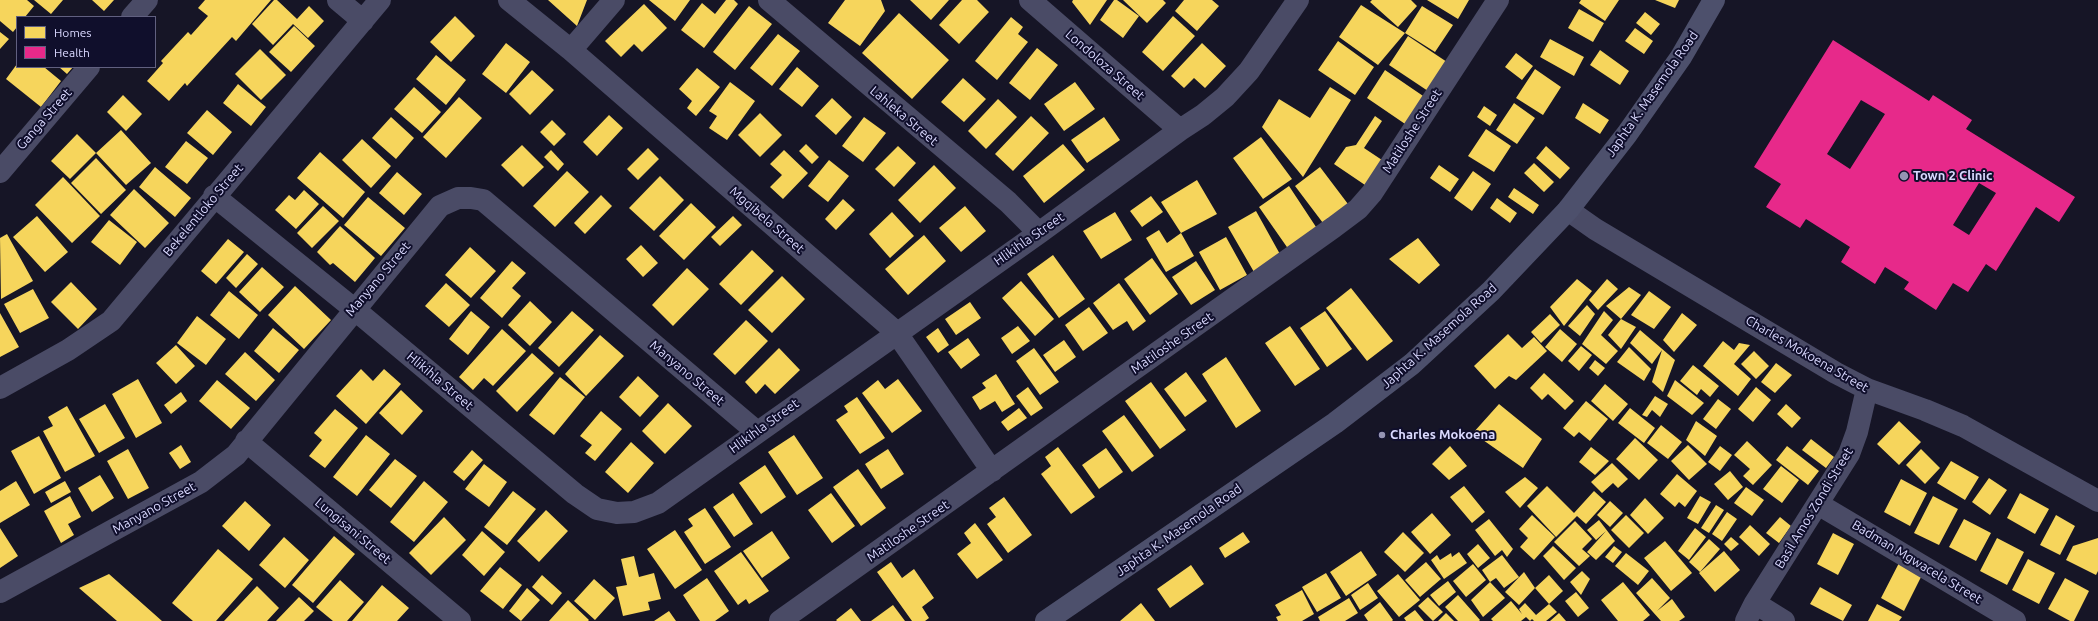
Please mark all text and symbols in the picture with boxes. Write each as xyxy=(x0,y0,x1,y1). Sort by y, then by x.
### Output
legend xyxy=(16,16,156,68)
text: Homes xyxy=(54,26,92,39)
street label: Londoloza Street xyxy=(1062,26,1148,104)
street label: Japhta K. Masemola Road xyxy=(1603,28,1701,160)
text: Health xyxy=(54,46,90,59)
street label: Lahleka Street xyxy=(867,83,941,149)
street label: Ganga Street xyxy=(13,85,75,153)
street label: Matiloshe Street xyxy=(1379,86,1445,176)
street label: Bekelentloko Street xyxy=(160,160,246,260)
place label: Town 2 Clinic xyxy=(1913,168,1992,184)
marker: Town 2 Clinic xyxy=(1898,170,1910,182)
street label: Mgqibela Street xyxy=(727,183,807,257)
street label: Hlikihla Street xyxy=(991,209,1067,269)
street label: Manyano Street xyxy=(342,239,414,319)
street label: Japhta K. Masemola Road xyxy=(1378,280,1500,392)
street label: Matiloshe Street xyxy=(1128,309,1216,377)
street label: Charles Mokoena Street xyxy=(1743,312,1871,396)
street label: Manyano Street xyxy=(647,337,727,409)
street label: Hlikihla Street xyxy=(404,349,476,413)
street label: Hlikihla Street xyxy=(726,396,802,456)
place label: Charles Mokoena xyxy=(1390,427,1495,443)
marker: Charles Mokoena xyxy=(1377,430,1387,440)
street label: Basil Amos Zondi Street xyxy=(1772,445,1856,571)
street label: Manyano Street xyxy=(110,479,198,537)
street label: Japhta K. Masemola Road xyxy=(1113,481,1245,579)
street label: Lungisani Street xyxy=(312,495,394,567)
street label: Matiloshe Street xyxy=(864,497,952,565)
street label: Badman Mgwacela Street xyxy=(1849,517,1985,607)

